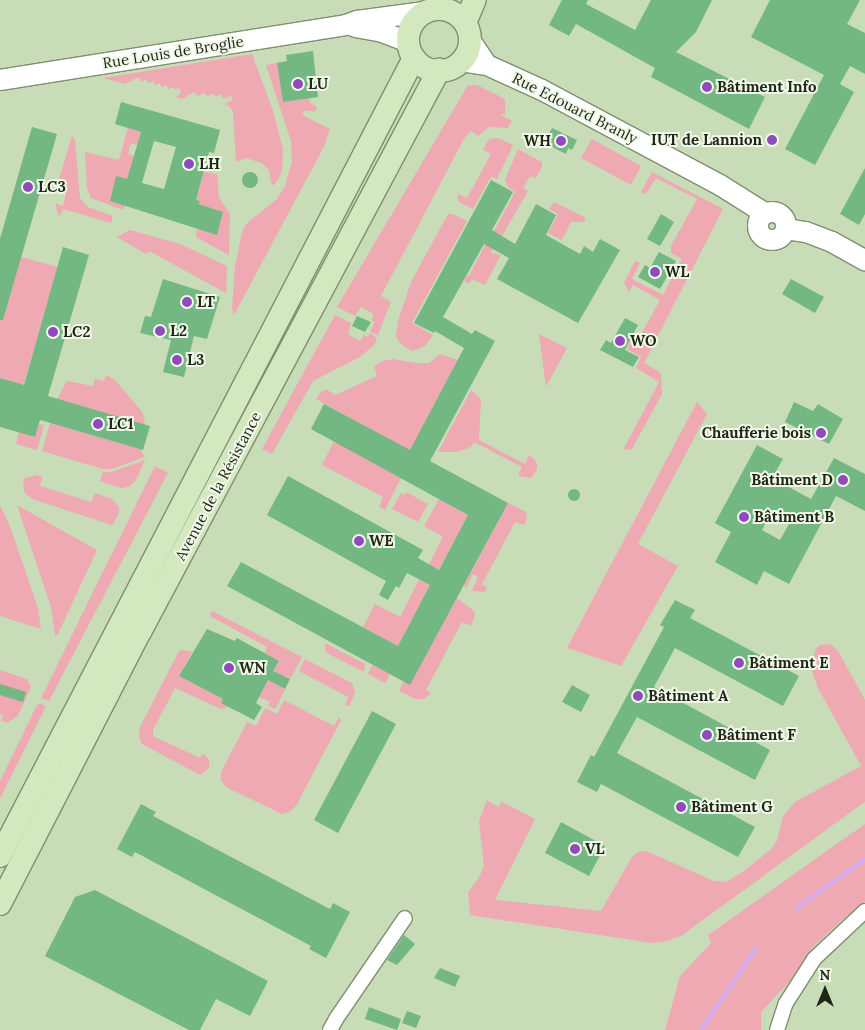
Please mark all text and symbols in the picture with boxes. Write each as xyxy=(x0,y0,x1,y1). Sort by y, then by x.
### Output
street label: Rue Louis de Broglie xyxy=(101,32,245,72)
street label: Rue Edouard Branly xyxy=(509,69,641,147)
place label: LU xyxy=(308,75,328,93)
marker: LU xyxy=(292,78,304,90)
place label: Bâtiment Info xyxy=(717,78,816,96)
marker: Bâtiment Info xyxy=(701,81,713,93)
place label: IUT de Lannion xyxy=(651,131,762,149)
place label: WH xyxy=(524,132,551,150)
marker: IUT de Lannion xyxy=(766,134,778,146)
marker: WH xyxy=(555,135,567,147)
place label: LH xyxy=(199,155,220,173)
marker: LH xyxy=(183,158,195,170)
place label: LC3 xyxy=(38,178,66,196)
marker: LC3 xyxy=(22,181,34,193)
place label: WL xyxy=(665,263,689,281)
marker: WL xyxy=(649,266,661,278)
place label: LT xyxy=(197,293,215,311)
marker: LT xyxy=(181,296,193,308)
place label: L2 xyxy=(170,322,187,340)
place label: LC2 xyxy=(63,323,90,341)
marker: L2 xyxy=(154,325,166,337)
marker: LC2 xyxy=(47,326,59,338)
place label: WO xyxy=(630,332,656,350)
marker: WO xyxy=(614,335,626,347)
place label: L3 xyxy=(187,351,204,369)
marker: L3 xyxy=(171,354,183,366)
street label: Avenue de la Résistance xyxy=(171,409,265,563)
place label: LC1 xyxy=(108,415,133,433)
marker: LC1 xyxy=(92,418,104,430)
place label: Chaufferie bois xyxy=(702,424,811,442)
marker: Chaufferie bois xyxy=(815,427,827,439)
place label: Bâtiment D xyxy=(751,471,833,489)
marker: Bâtiment D xyxy=(837,474,849,486)
place label: Bâtiment B xyxy=(754,508,834,526)
marker: Bâtiment B xyxy=(738,511,750,523)
place label: WE xyxy=(369,532,394,550)
marker: WE xyxy=(353,535,365,547)
place label: Bâtiment E xyxy=(749,654,829,672)
marker: Bâtiment E xyxy=(733,657,745,669)
place label: WN xyxy=(239,659,266,677)
marker: WN xyxy=(223,662,235,674)
place label: Bâtiment A xyxy=(648,687,728,705)
marker: Bâtiment A xyxy=(632,690,644,702)
place label: Bâtiment F xyxy=(717,726,796,744)
marker: Bâtiment F xyxy=(701,729,713,741)
place label: Bâtiment G xyxy=(691,798,773,816)
marker: Bâtiment G xyxy=(675,801,687,813)
place label: VL xyxy=(585,840,605,858)
marker: VL xyxy=(569,843,581,855)
north arrow xyxy=(800,965,850,1015)
text: N xyxy=(820,966,830,984)

